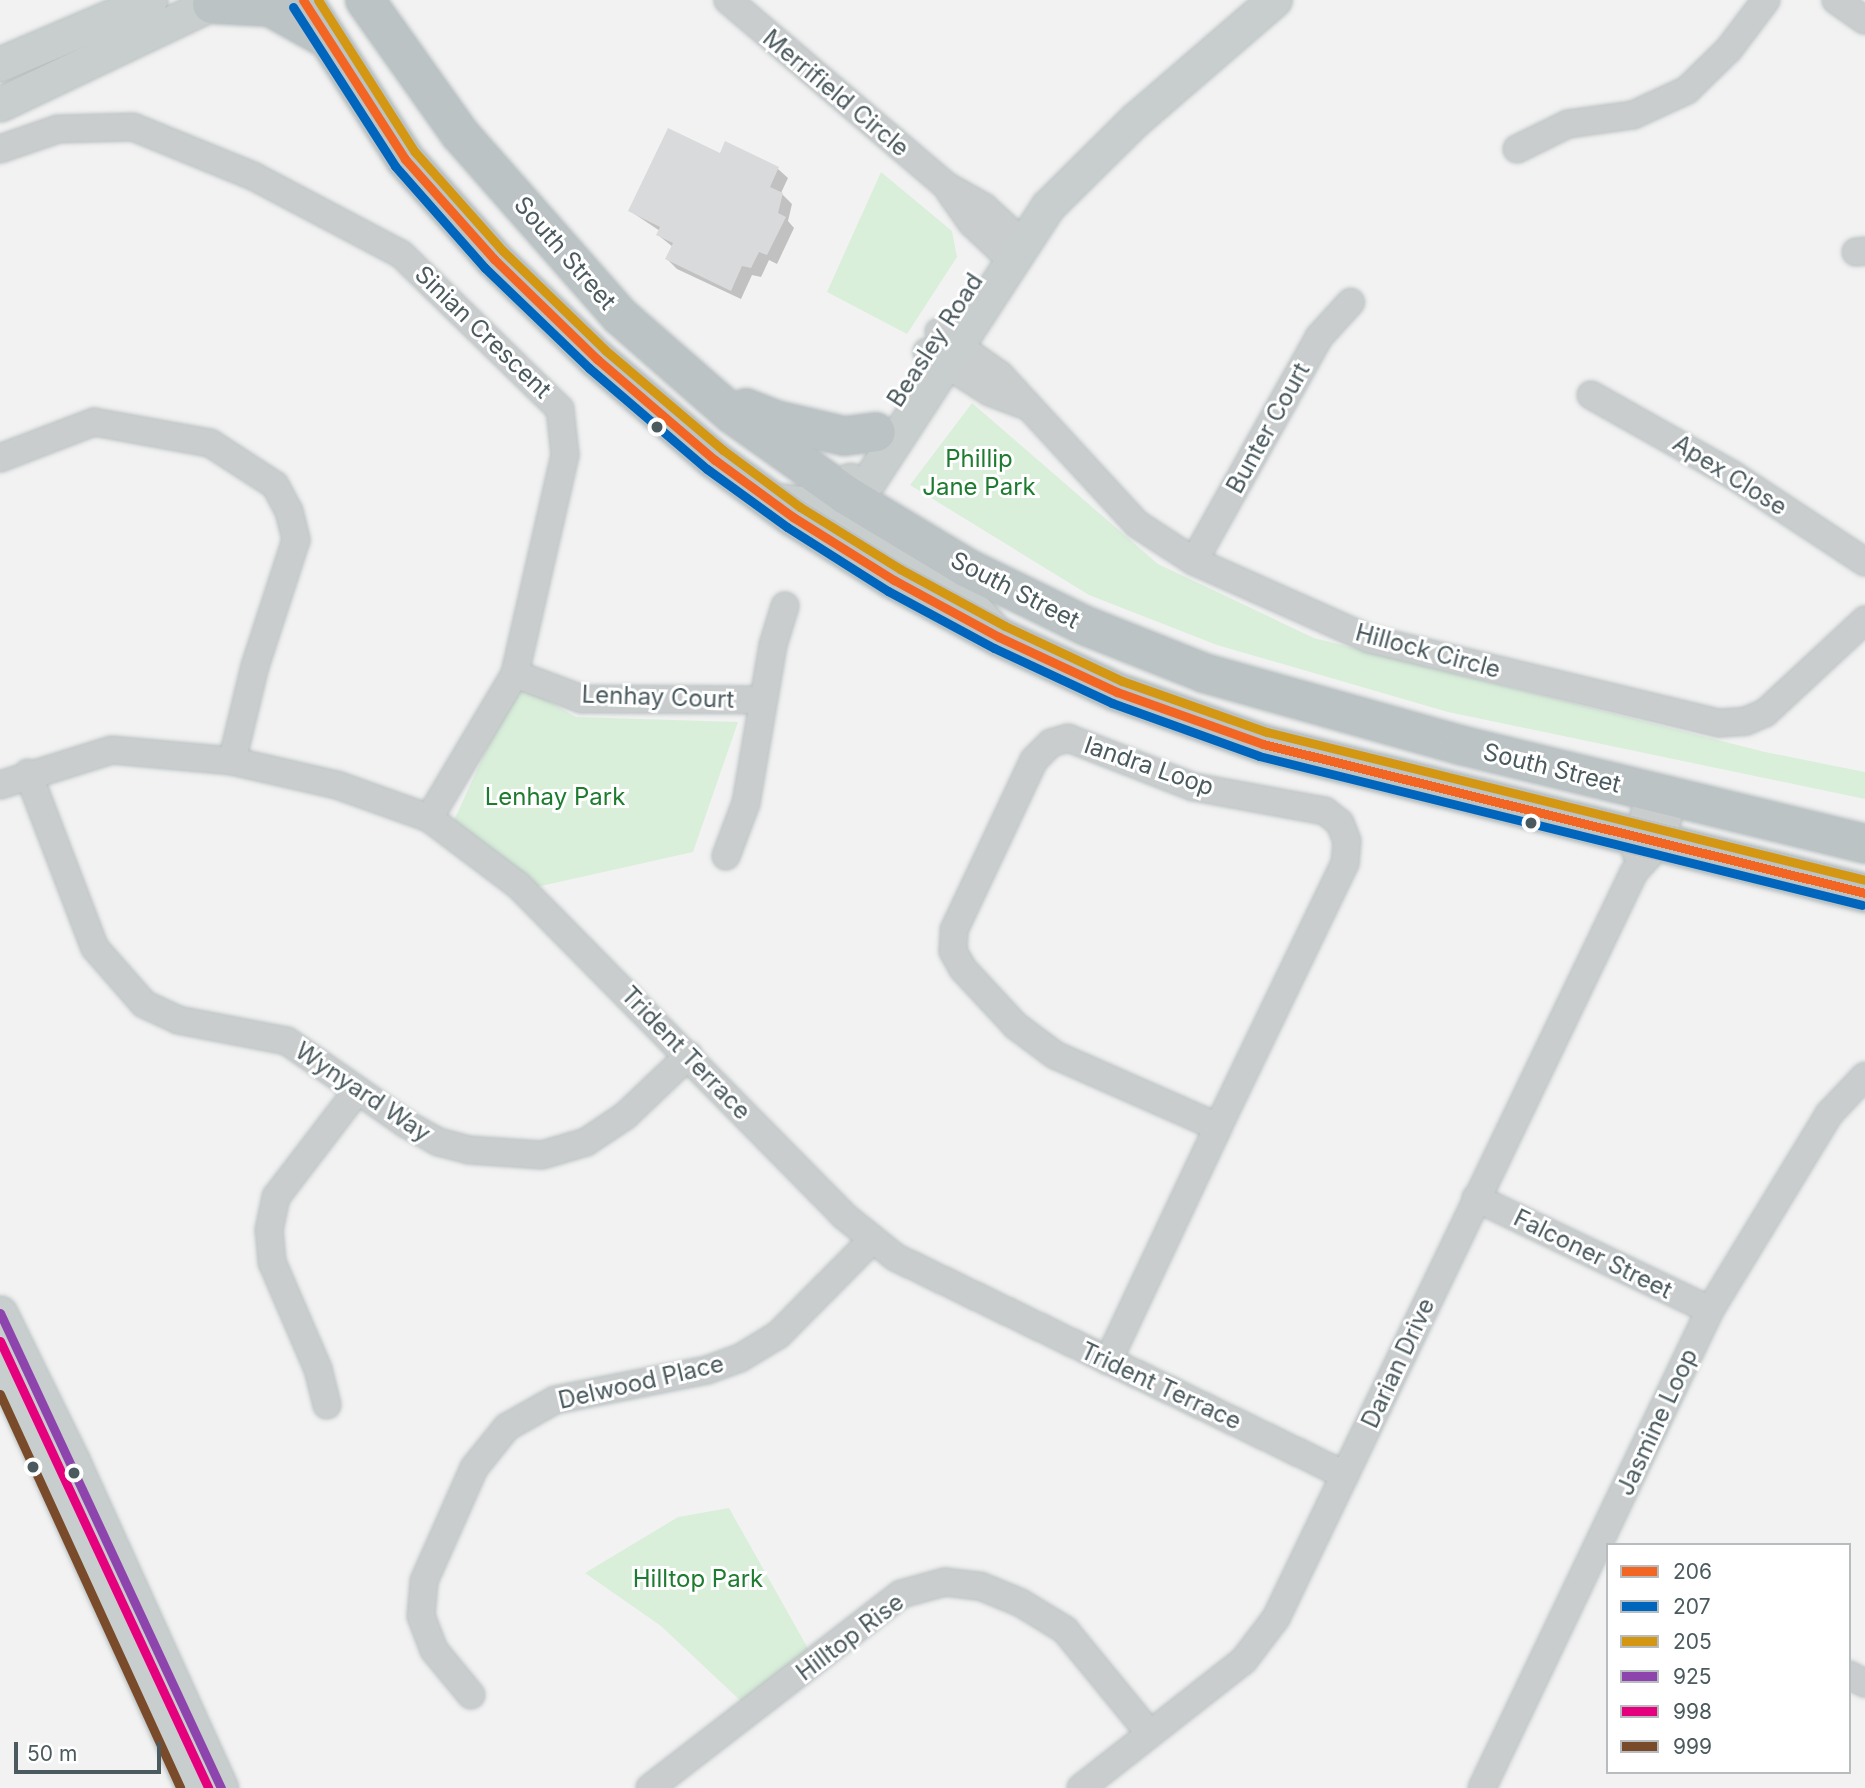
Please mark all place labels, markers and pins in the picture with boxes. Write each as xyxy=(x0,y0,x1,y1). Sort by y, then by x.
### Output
unlabelled marker xyxy=(650,420,664,434)
unlabelled marker xyxy=(1524,816,1538,830)
unlabelled marker xyxy=(26,1460,40,1474)
unlabelled marker xyxy=(67,1466,81,1480)

